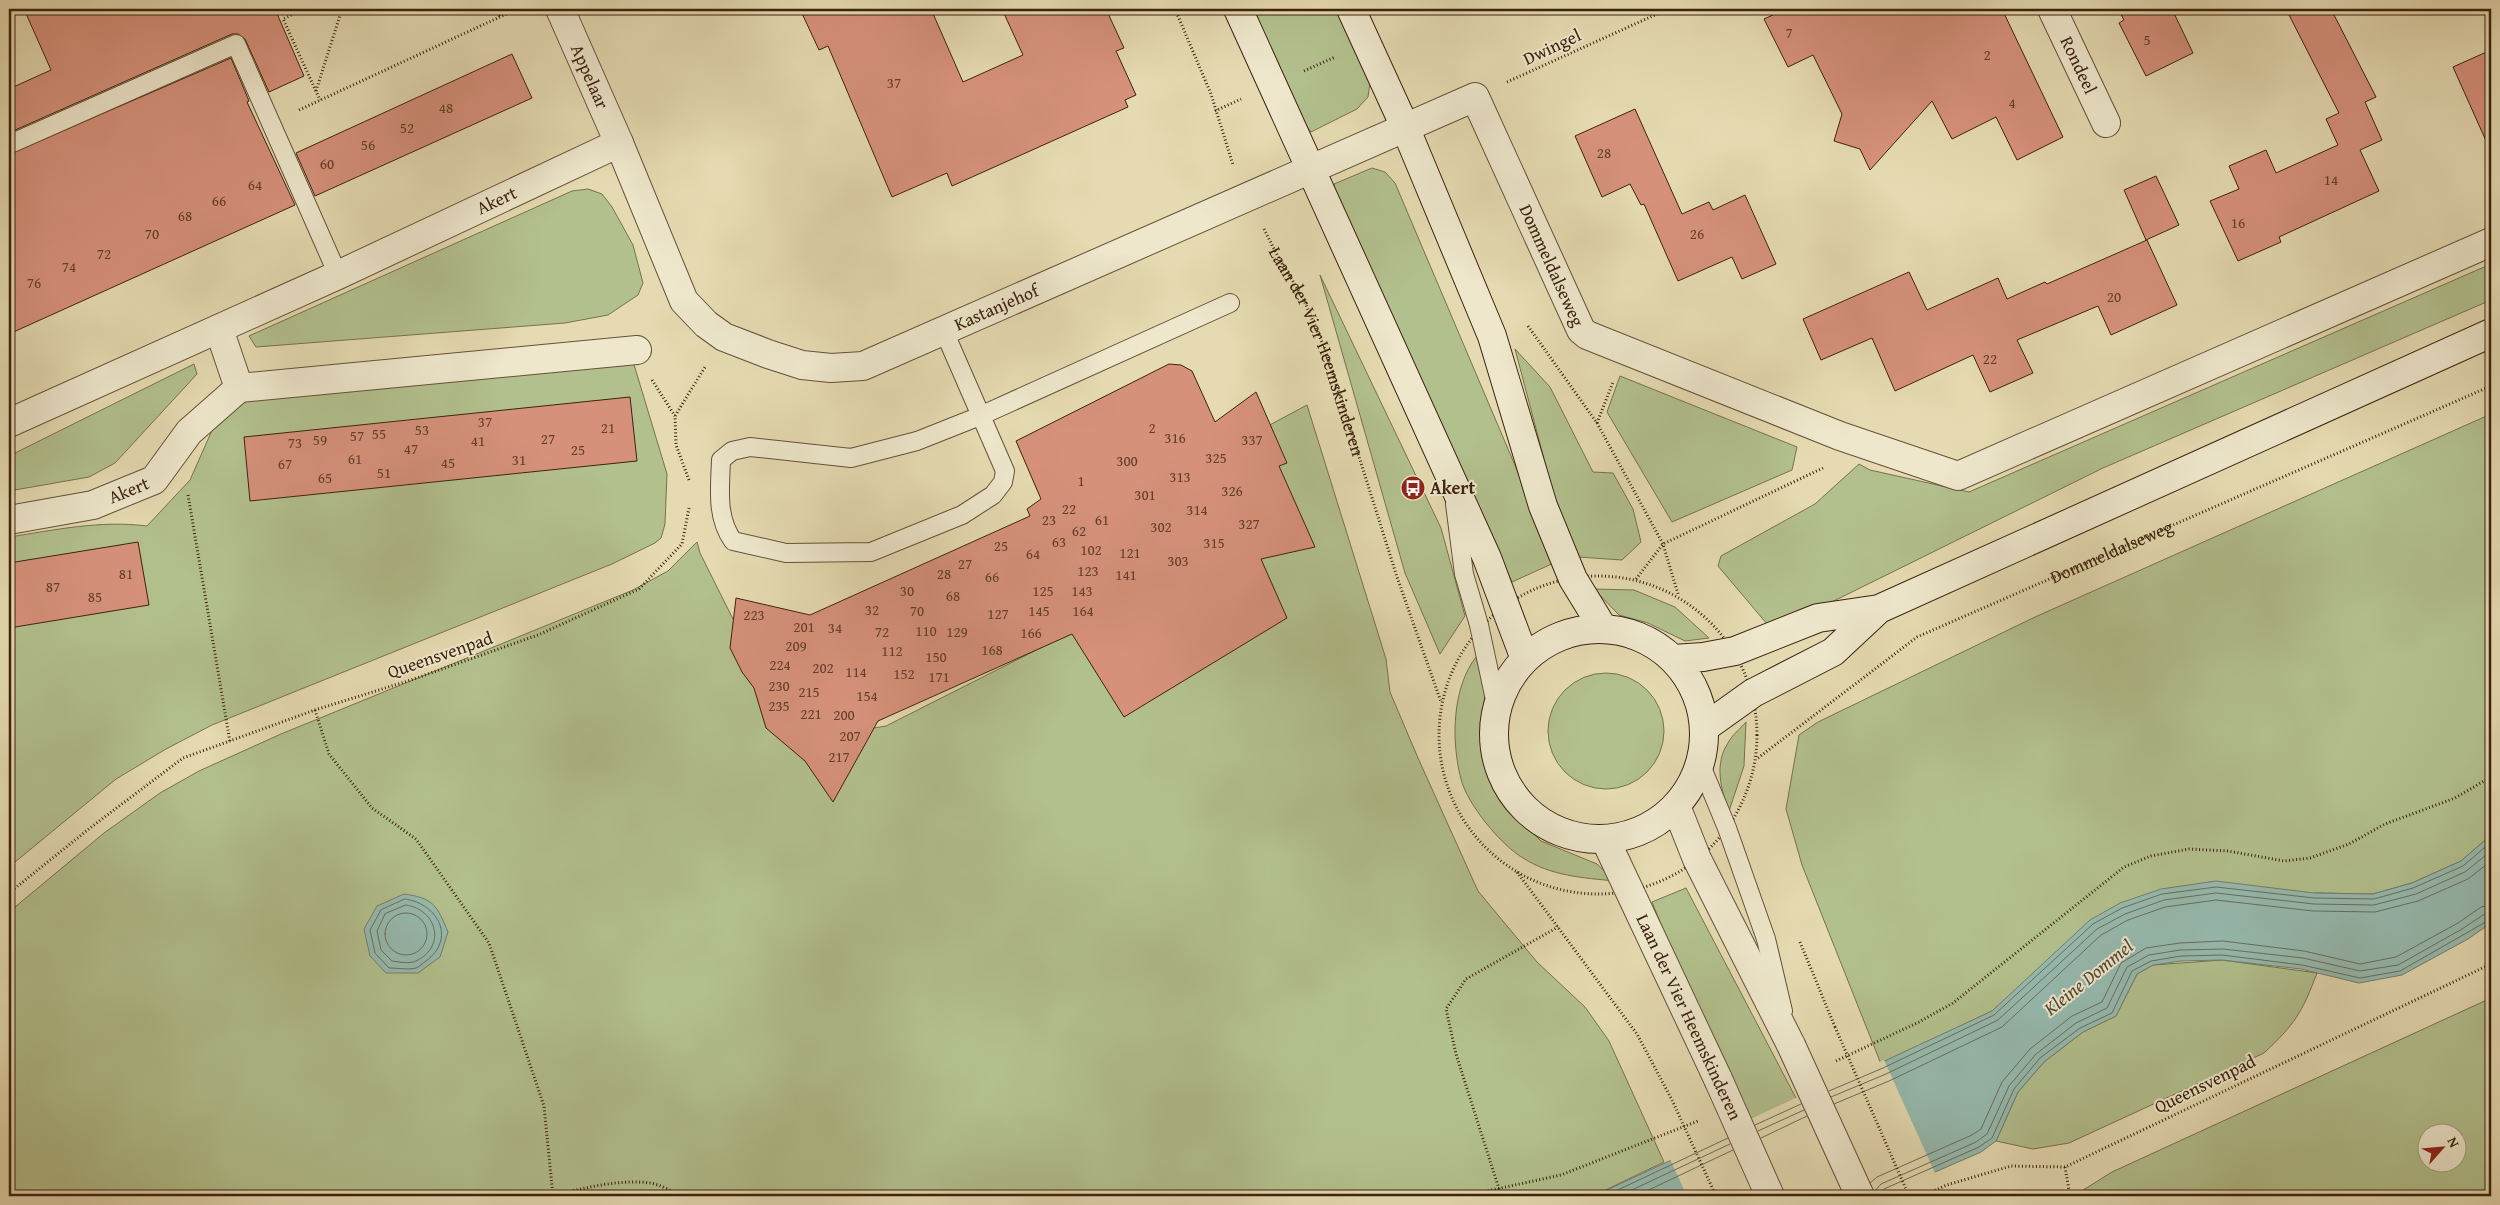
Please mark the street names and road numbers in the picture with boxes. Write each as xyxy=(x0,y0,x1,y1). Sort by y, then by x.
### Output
street label: Dwingel xyxy=(1518,21,1585,72)
street label: Rondeel xyxy=(2054,31,2104,98)
street label: Appelaar xyxy=(564,40,617,114)
street label: Akert xyxy=(472,179,522,221)
street label: Dommeldalseweg xyxy=(1513,200,1592,331)
street label: Laan der Vier Heemskinderen xyxy=(1262,242,1372,459)
street label: Kastanjehof xyxy=(950,276,1045,337)
street label: Akert xyxy=(104,469,154,510)
street label: Dommeldalseweg xyxy=(2045,513,2177,590)
street label: Queensvenpad xyxy=(384,624,496,685)
street label: Laan der Vier Heemskinderen xyxy=(1630,909,1749,1124)
street label: Queensvenpad xyxy=(2150,1047,2260,1120)

